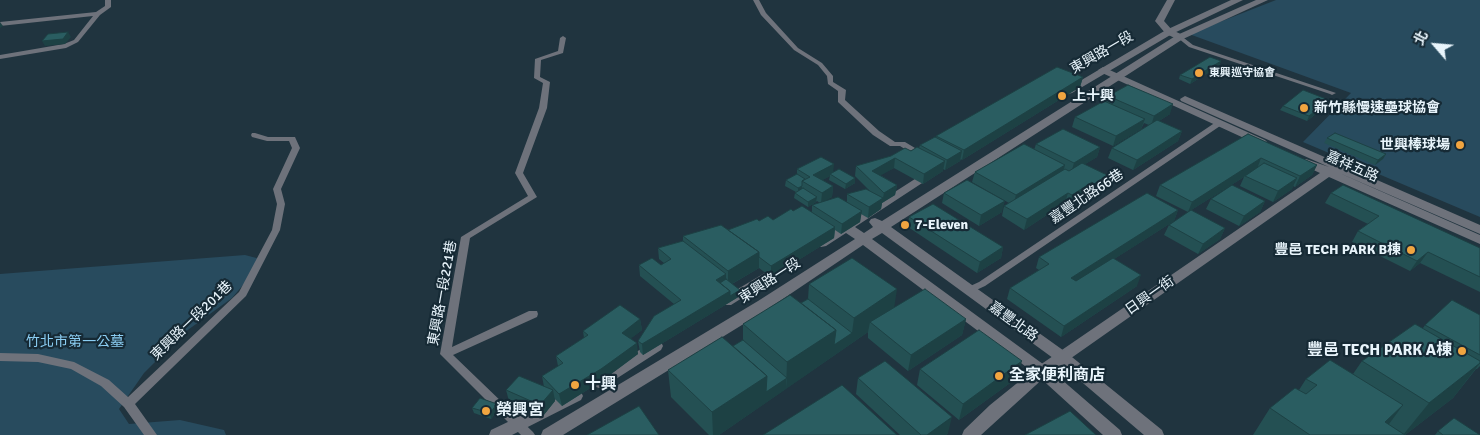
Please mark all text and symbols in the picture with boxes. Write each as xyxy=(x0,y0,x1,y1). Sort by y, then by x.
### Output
north arrow xyxy=(1410,20,1460,70)
street label: 東興路一段 xyxy=(1067,28,1137,78)
text: 北 xyxy=(1410,28,1432,48)
place label: 東興巡守協會 xyxy=(1209,66,1275,80)
marker: 東興巡守協會 xyxy=(1193,67,1205,79)
place label: 上十興 xyxy=(1072,88,1114,104)
marker: 上十興 xyxy=(1056,90,1068,102)
place label: 新竹縣慢速壘球協會 xyxy=(1314,100,1440,116)
marker: 新竹縣慢速壘球協會 xyxy=(1298,102,1310,114)
place label: 世興棒球場 xyxy=(1380,137,1450,153)
marker: 世興棒球場 xyxy=(1454,139,1466,151)
street label: 嘉祥五路 xyxy=(1323,148,1381,186)
street label: 嘉豐北路66巷 xyxy=(1047,166,1127,228)
place label: 7-Eleven xyxy=(915,217,968,233)
marker: 7-Eleven xyxy=(899,219,911,231)
street label: 東興路一段221巷 xyxy=(425,239,461,347)
place label: 豐邑 TECH PARK B棟 xyxy=(1274,242,1401,258)
marker: 豐邑 TECH PARK B棟 xyxy=(1405,244,1417,256)
street label: 東興路一段 xyxy=(736,255,804,307)
street label: 日興一街 xyxy=(1122,273,1178,319)
street label: 東興路一段201巷 xyxy=(148,278,236,364)
street label: 嘉豐北路 xyxy=(985,299,1041,345)
park label: 竹北市第一公墓 xyxy=(26,334,124,350)
place label: 豐邑 TECH PARK A棟 xyxy=(1307,341,1452,361)
marker: 豐邑 TECH PARK A棟 xyxy=(1456,345,1468,357)
place label: 全家便利商店 xyxy=(1009,366,1105,386)
marker: 全家便利商店 xyxy=(993,370,1005,382)
place label: 十興 xyxy=(585,375,617,395)
marker: 十興 xyxy=(569,379,581,391)
place label: 榮興宮 xyxy=(496,401,544,421)
marker: 榮興宮 xyxy=(480,405,492,417)

